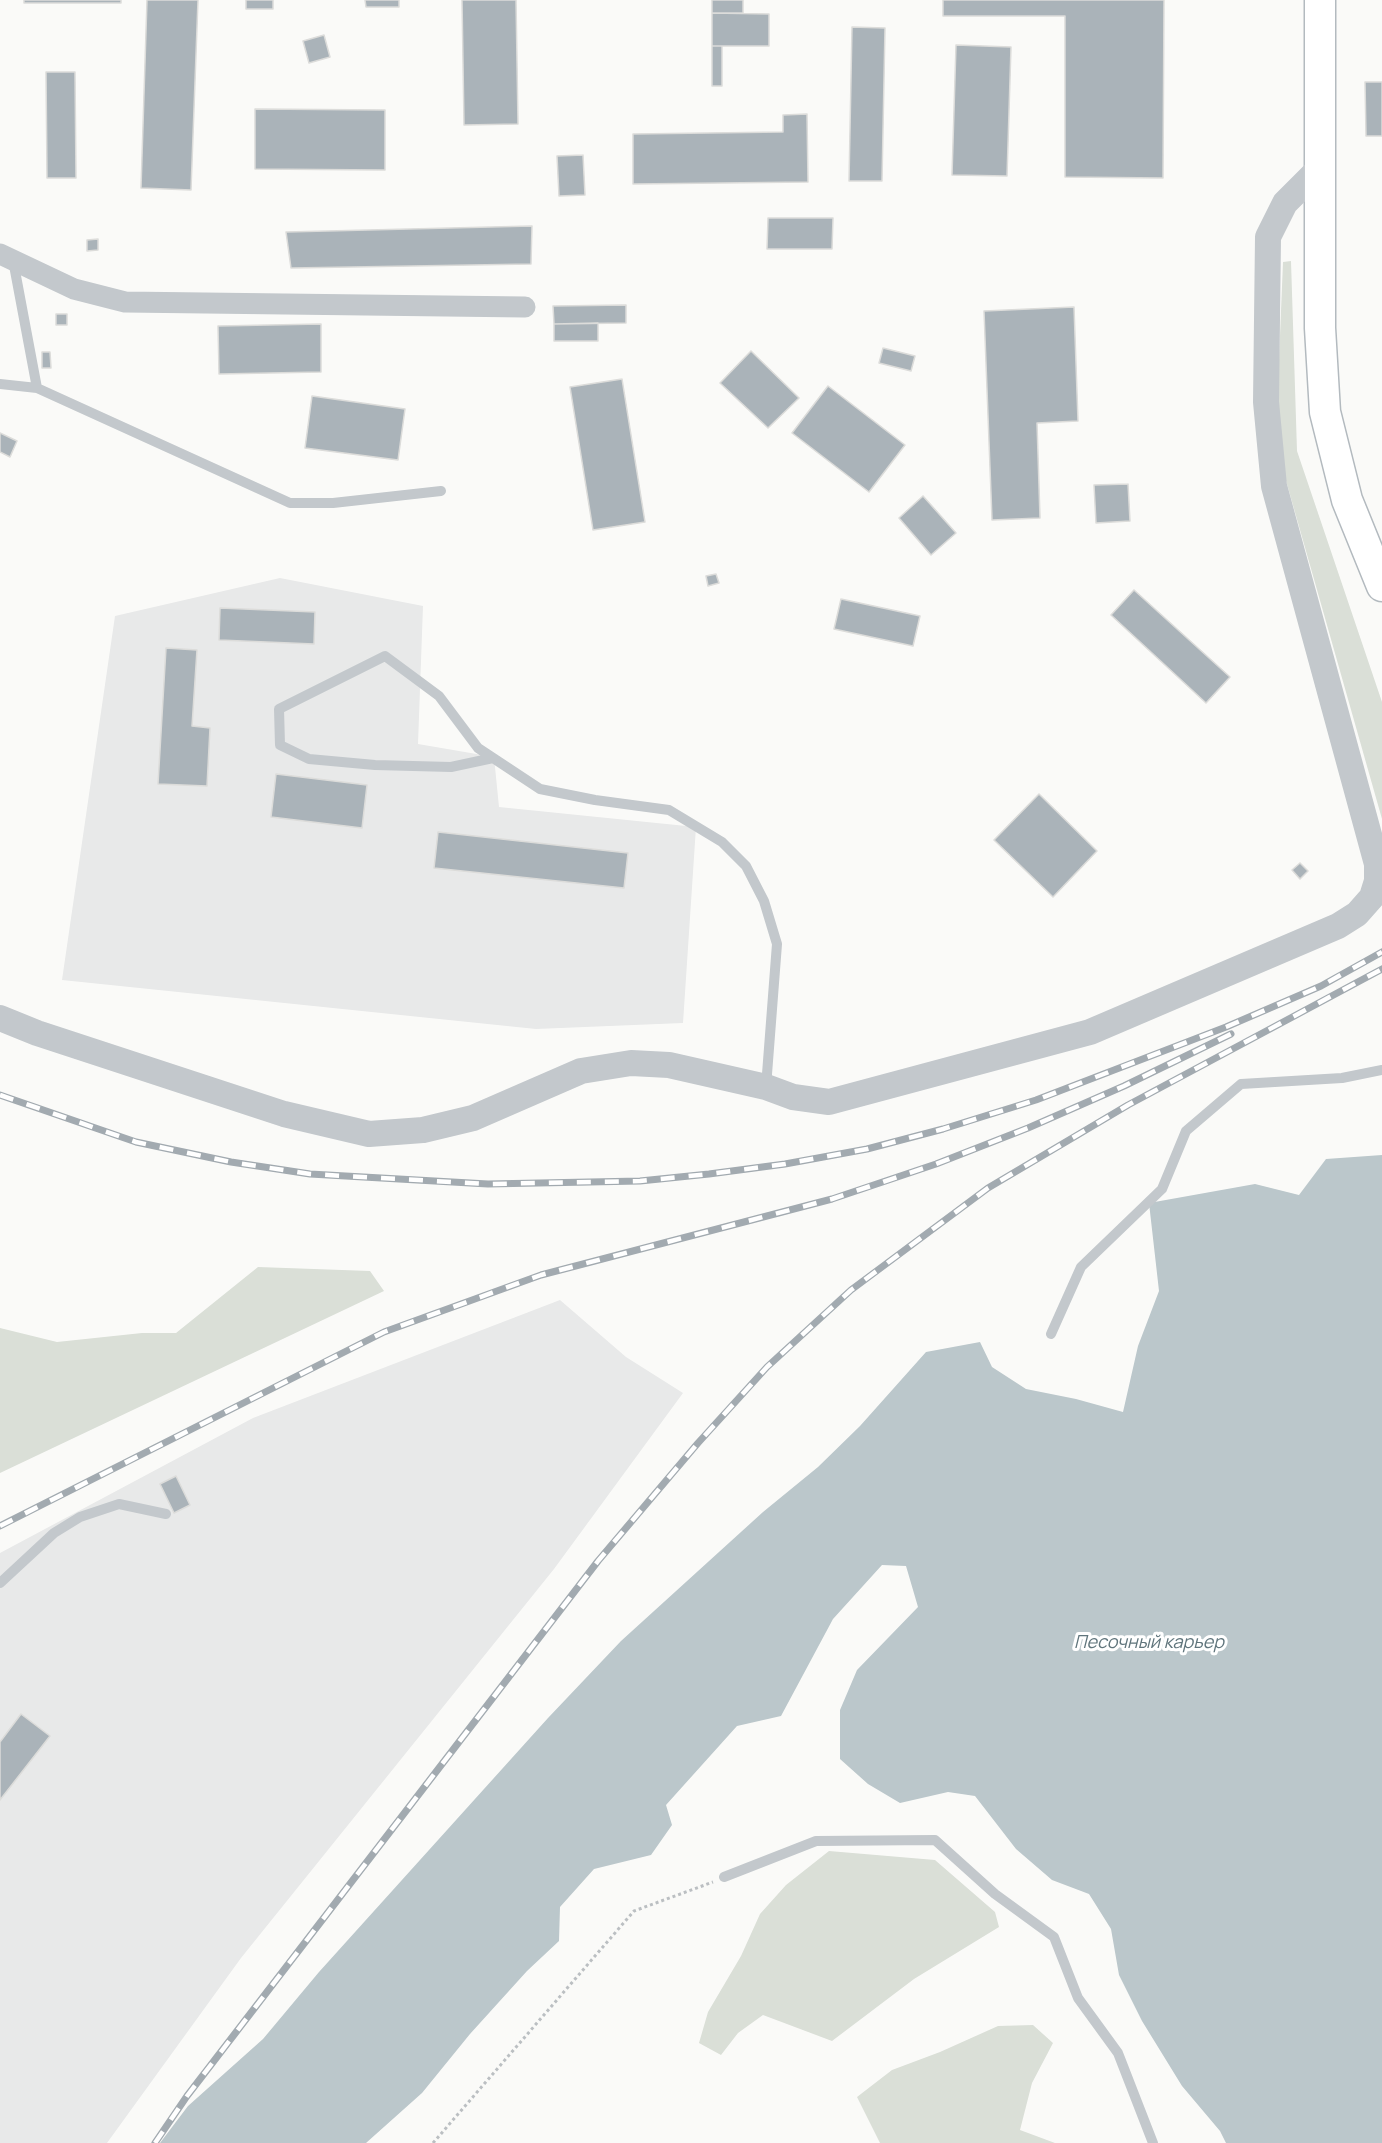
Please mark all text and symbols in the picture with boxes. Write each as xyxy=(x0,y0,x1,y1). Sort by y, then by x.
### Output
water label: Песочный карьер xyxy=(1074,1632,1224,1654)

